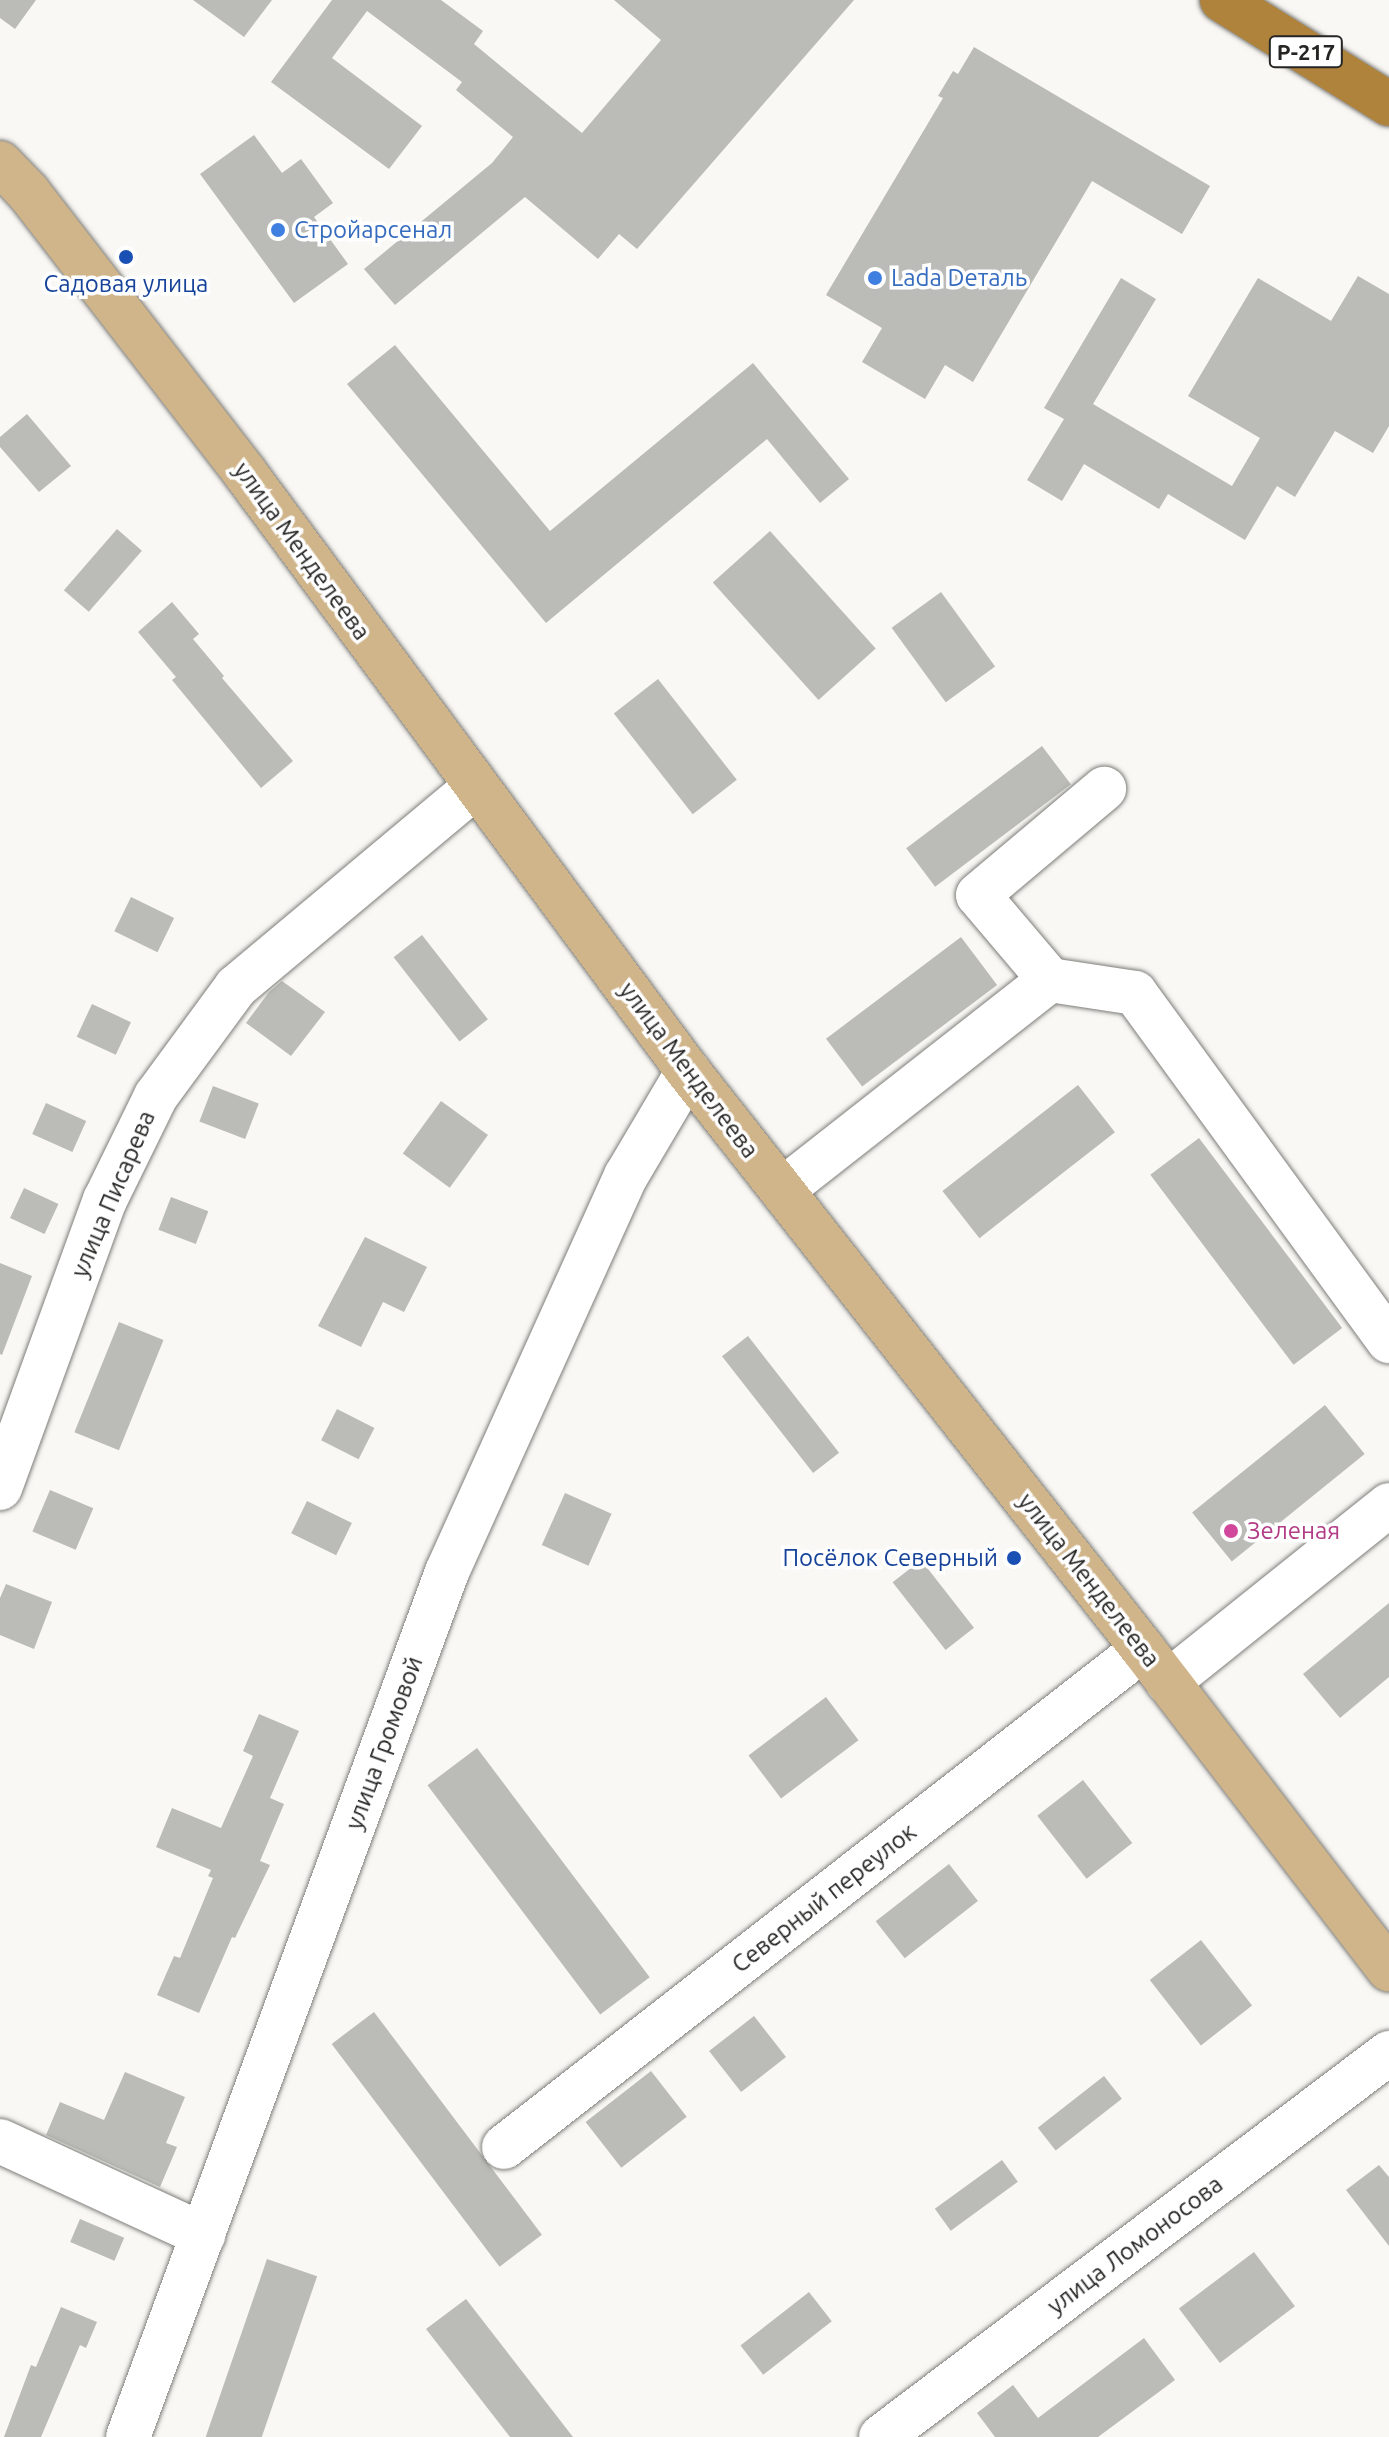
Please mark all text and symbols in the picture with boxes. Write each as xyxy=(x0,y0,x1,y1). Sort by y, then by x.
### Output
road number: Р-217 xyxy=(1268,34,1344,70)
place label: Стройарсенал xyxy=(294,216,452,244)
marker: Стройарсенал xyxy=(269,221,287,239)
marker: Садовая улица xyxy=(117,248,135,266)
place label: Lada Dеталь xyxy=(891,264,1027,292)
marker: Lada Dеталь xyxy=(866,269,884,287)
place label: Садовая улица xyxy=(44,270,208,298)
street label: улица Менделеева xyxy=(228,456,376,646)
street label: улица Менделеева xyxy=(613,976,765,1164)
street label: улица Писарева xyxy=(65,1106,161,1282)
street label: улица Менделеева xyxy=(1012,1487,1166,1673)
place label: Зеленая xyxy=(1247,1517,1340,1545)
marker: Зеленая xyxy=(1222,1522,1240,1540)
place label: Посёлок Северный xyxy=(782,1544,998,1572)
marker: Посёлок Северный xyxy=(1005,1549,1023,1567)
street label: улица Громовой xyxy=(339,1652,429,1834)
street label: Северный переулок xyxy=(726,1817,922,1979)
street label: улица Ломоносова xyxy=(1042,2170,1228,2320)

